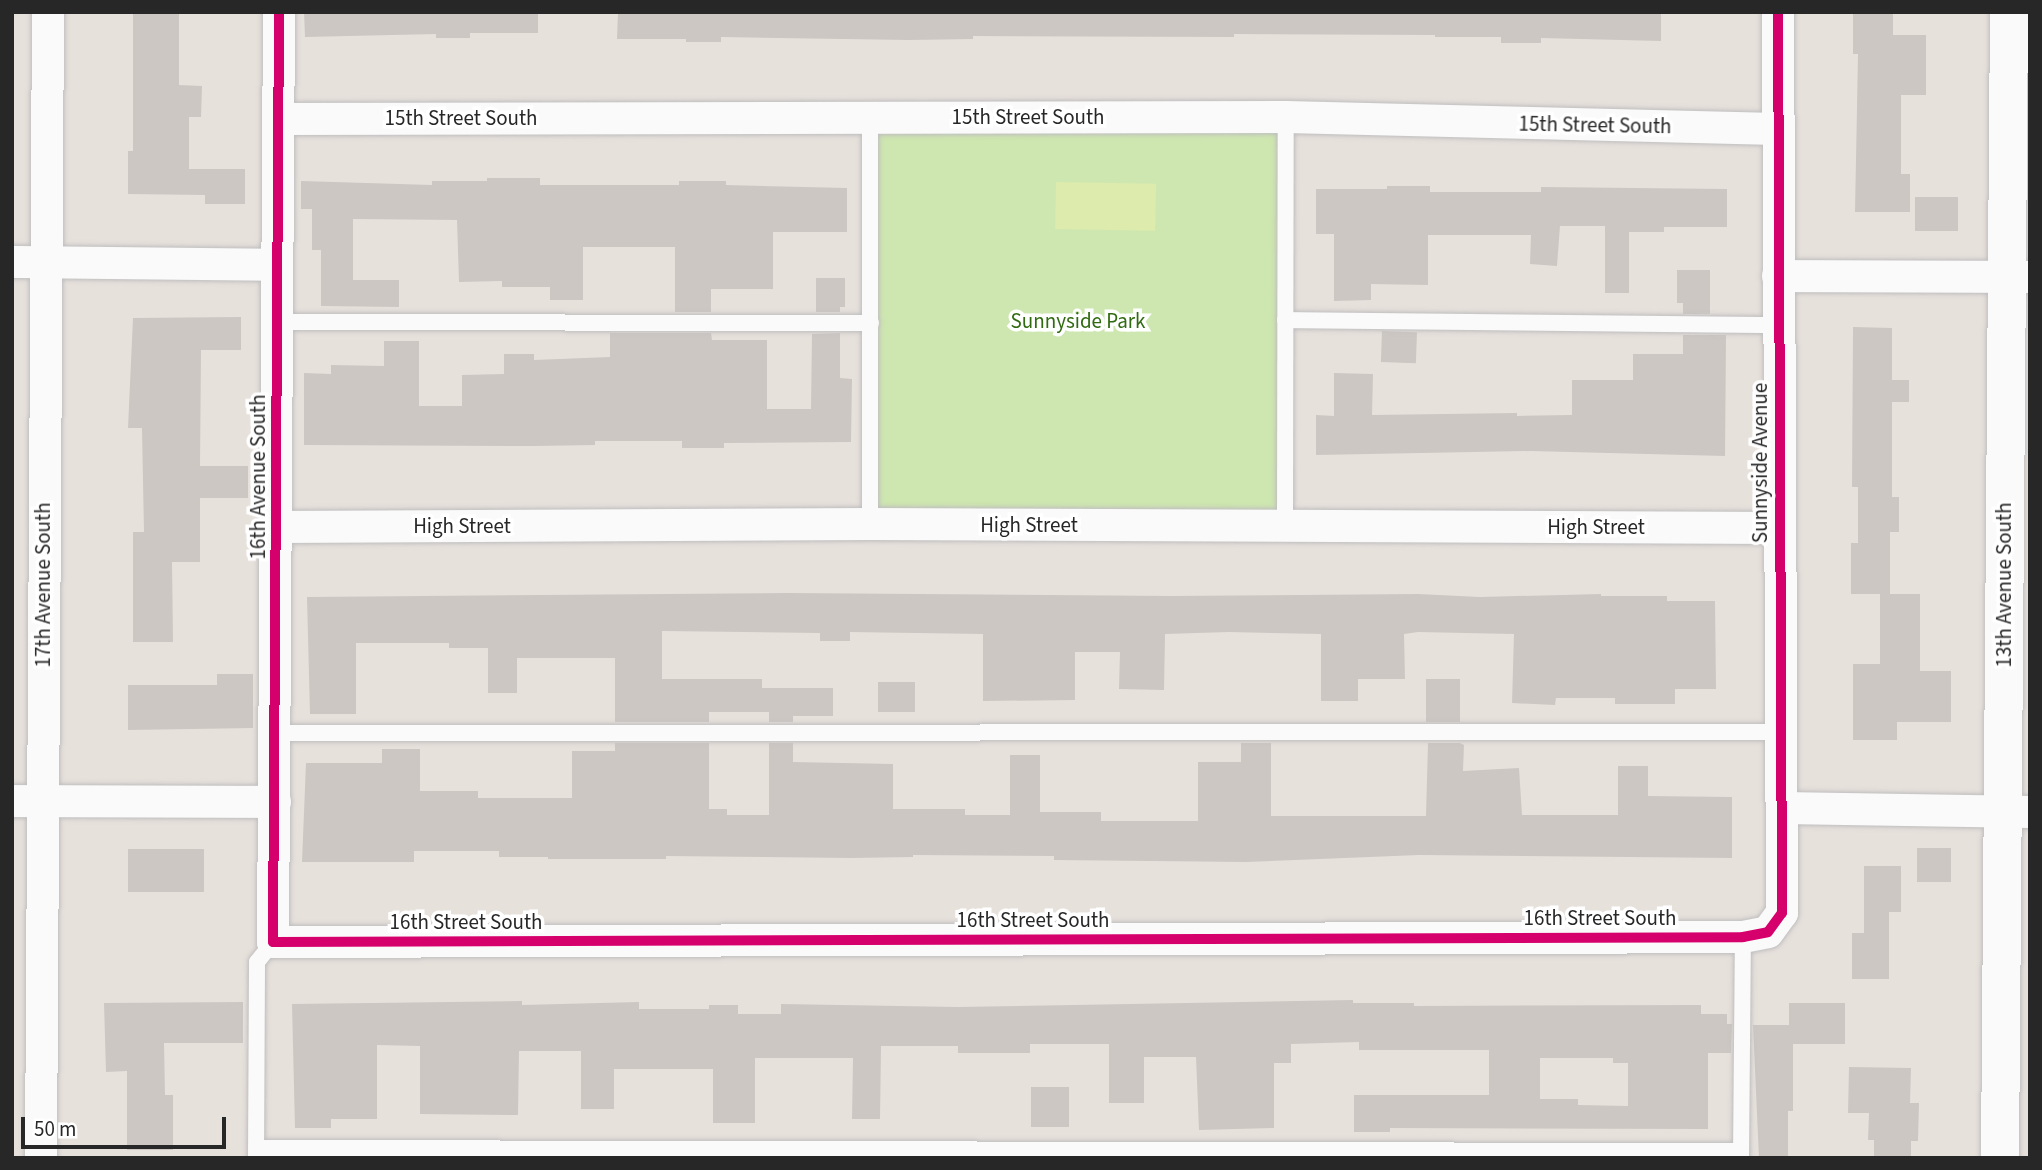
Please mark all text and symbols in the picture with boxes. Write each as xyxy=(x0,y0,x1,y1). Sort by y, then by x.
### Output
street label: 15th Street South xyxy=(952,104,1104,130)
street label: 15th Street South xyxy=(385,105,537,131)
street label: 15th Street South xyxy=(1518,111,1672,139)
park label: Sunnyside Park xyxy=(1011,308,1145,334)
street label: Sunnyside Avenue xyxy=(1747,383,1773,543)
street label: 16th Avenue South xyxy=(245,394,271,560)
street label: 17th Avenue South xyxy=(30,502,56,668)
street label: 13th Avenue South xyxy=(1991,502,2017,668)
street label: High Street xyxy=(980,512,1078,538)
street label: High Street xyxy=(413,513,511,539)
street label: High Street xyxy=(1547,514,1645,540)
street label: 16th Street South xyxy=(1524,905,1676,931)
street label: 16th Street South xyxy=(957,907,1109,933)
street label: 16th Street South xyxy=(390,909,542,935)
scale bar xyxy=(24,1104,229,1148)
text: 50 m xyxy=(34,1114,76,1144)

